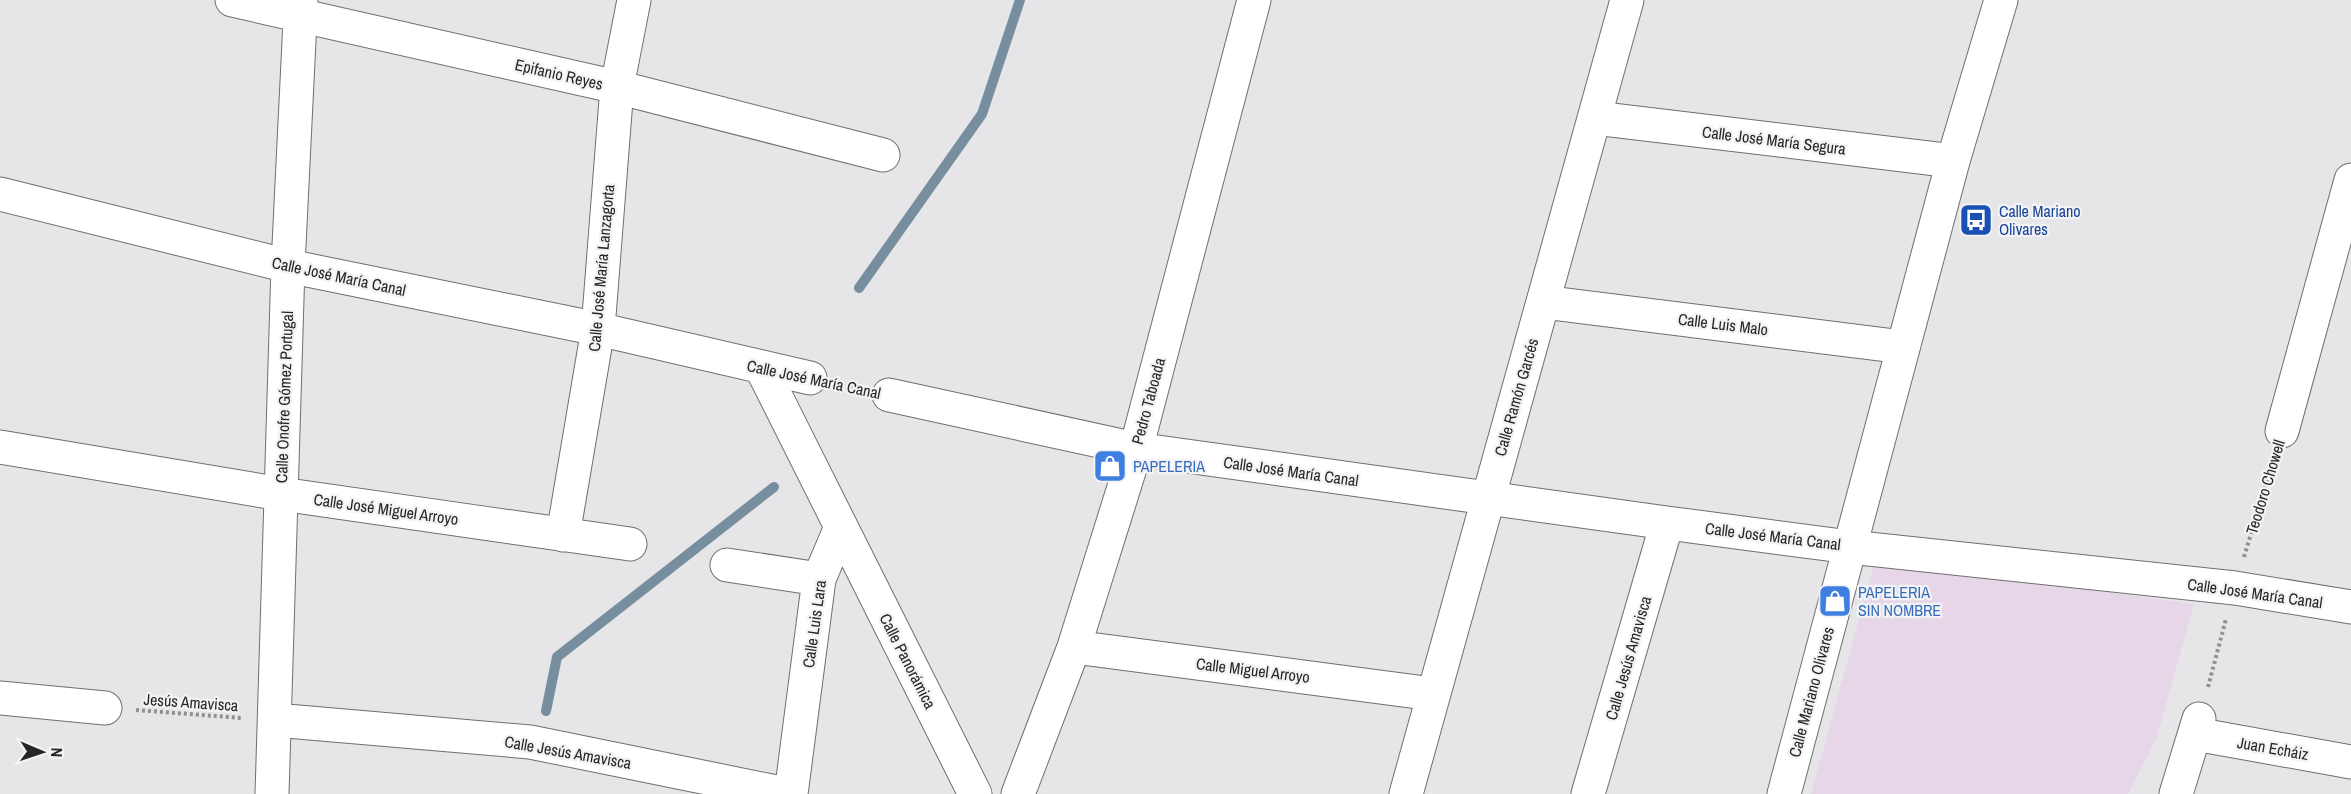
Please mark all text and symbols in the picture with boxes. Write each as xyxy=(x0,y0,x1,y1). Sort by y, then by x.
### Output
street label: Epifanio Reyes xyxy=(513,53,605,95)
street label: Calle José María Segura xyxy=(1701,120,1848,160)
street label: Calle José María Lanzagorta xyxy=(583,183,619,353)
place label: Calle Mariano Olivares xyxy=(1999,200,2081,240)
bus stop icon: Calle Mariano Olivares xyxy=(1958,202,1994,238)
street label: Calle José María Canal xyxy=(270,251,408,301)
street label: Calle Luis Malo xyxy=(1677,308,1769,340)
street label: Calle Onofre Gómez Portugal xyxy=(270,311,298,483)
street label: Calle Ramón Garcés xyxy=(1489,335,1543,459)
street label: Calle José María Canal xyxy=(745,354,883,404)
street label: Pedro Taboada xyxy=(1126,354,1170,447)
street label: Teodoro Chowell xyxy=(2240,437,2290,537)
shop icon: PAPELERIA xyxy=(1092,448,1128,484)
street label: Calle José María Canal xyxy=(1222,451,1360,491)
place label: PAPELERIA xyxy=(1133,455,1205,477)
street label: Calle José Miguel Arroyo xyxy=(312,488,460,530)
street label: Calle José María Canal xyxy=(1704,517,1842,555)
street label: Calle José María Canal xyxy=(2186,573,2324,613)
street label: Calle Luis Lara xyxy=(797,578,831,669)
place label: PAPELERIA SIN NOMBRE xyxy=(1858,581,1941,621)
shop icon: PAPELERIA SIN NOMBRE xyxy=(1817,583,1853,619)
street label: Calle Jesús Amavisca xyxy=(1600,593,1656,723)
street label: Calle Panorámica xyxy=(875,610,942,713)
street label: Calle Mariano Olivares xyxy=(1783,624,1839,760)
street label: Calle Miguel Arroyo xyxy=(1195,652,1311,688)
street label: Jesús Amavisca xyxy=(143,688,240,716)
north arrow xyxy=(12,722,72,782)
street label: Calle Jesús Amavisca xyxy=(503,730,634,774)
street label: Juan Echáiz xyxy=(2236,731,2311,765)
text: N xyxy=(46,747,68,758)

